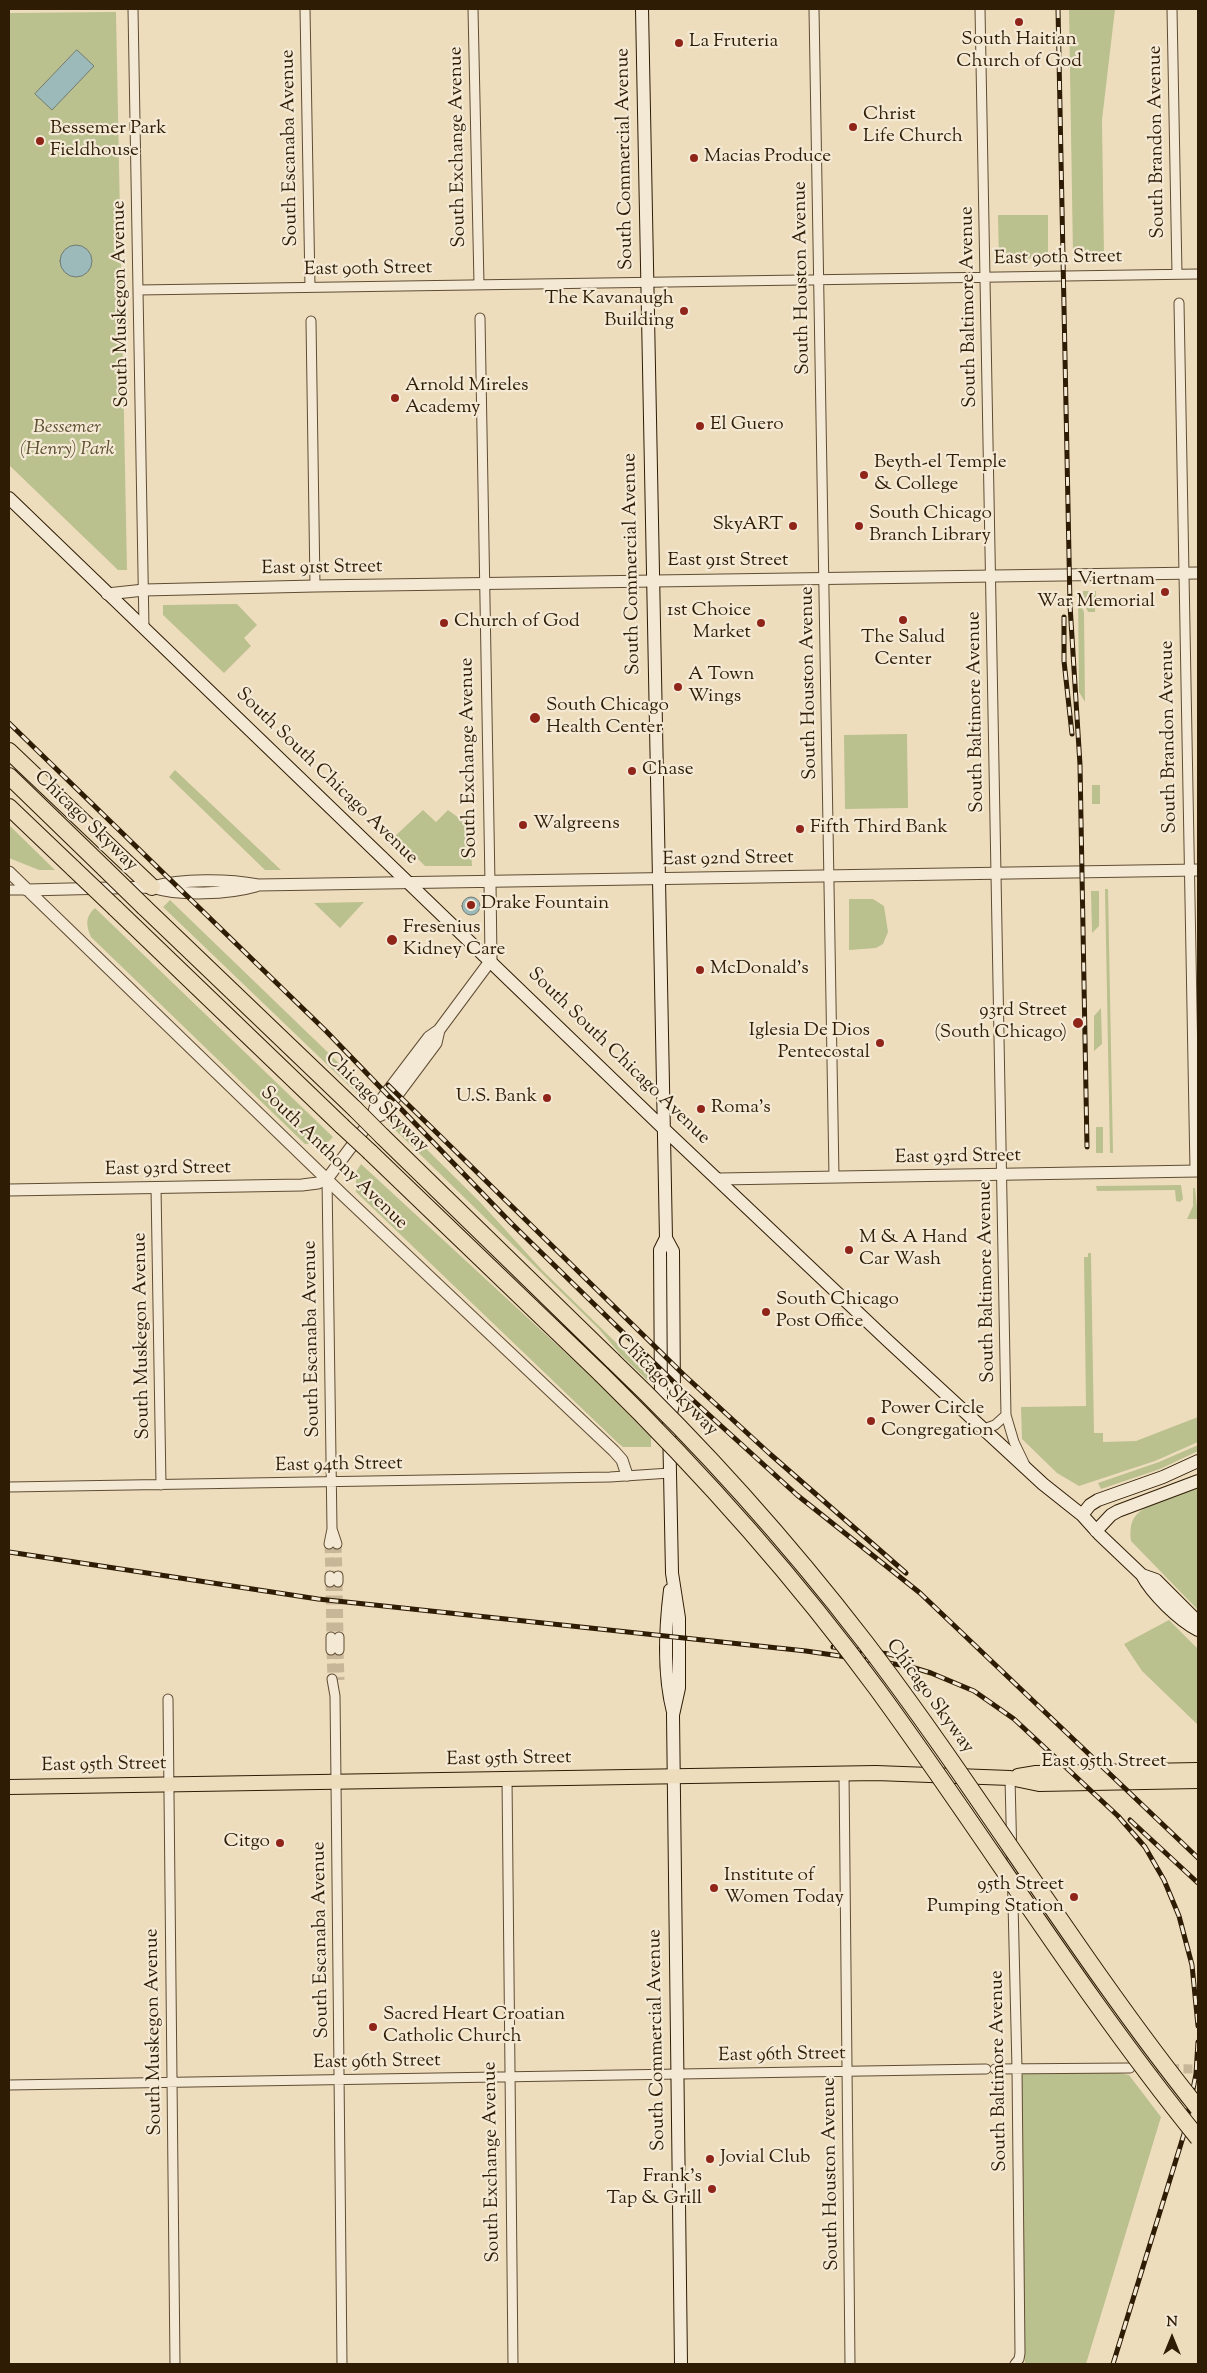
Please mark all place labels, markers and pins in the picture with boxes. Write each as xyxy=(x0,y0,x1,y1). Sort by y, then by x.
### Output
marker: South Haitian Church of God xyxy=(1013,16,1025,28)
place label: South Haitian Church of God xyxy=(956,30,1082,74)
place label: La Fruteria xyxy=(689,32,778,54)
marker: La Fruteria xyxy=(673,37,685,49)
place label: Christ Life Church xyxy=(863,105,963,149)
place label: Bessemer Park Fieldhouse xyxy=(50,119,166,163)
marker: Christ Life Church xyxy=(847,121,859,133)
marker: Bessemer Park Fieldhouse xyxy=(34,135,46,147)
place label: Macias Produce xyxy=(704,147,831,169)
marker: Macias Produce xyxy=(688,152,700,164)
place label: The Kavanaugh Building xyxy=(545,289,674,333)
marker: The Kavanaugh Building xyxy=(678,305,690,317)
place label: Arnold Mireles Academy xyxy=(405,376,528,420)
marker: Arnold Mireles Academy xyxy=(389,392,401,404)
place label: El Guero xyxy=(710,415,784,437)
marker: El Guero xyxy=(694,420,706,432)
place label: Beyth-el Temple & College xyxy=(874,453,1007,497)
marker: Beyth-el Temple & College xyxy=(858,469,870,481)
place label: South Chicago Branch Library xyxy=(869,504,992,548)
place label: SkyART xyxy=(712,515,783,537)
marker: SkyART xyxy=(787,520,799,532)
marker: South Chicago Branch Library xyxy=(853,520,865,532)
place label: Viertnam War Memorial xyxy=(1037,570,1155,614)
marker: Viertnam War Memorial xyxy=(1159,586,1171,598)
place label: 1st Choice Market xyxy=(667,601,751,645)
place label: Church of God xyxy=(454,612,580,634)
marker: The Salud Center xyxy=(897,614,909,626)
marker: Church of God xyxy=(438,617,450,629)
marker: 1st Choice Market xyxy=(755,617,767,629)
place label: The Salud Center xyxy=(861,628,945,672)
place label: A Town Wings xyxy=(688,665,754,709)
marker: A Town Wings xyxy=(672,681,684,693)
place label: South Chicago Health Center xyxy=(546,696,669,740)
marker: South Chicago Health Center xyxy=(528,711,542,725)
place label: Chase xyxy=(642,760,694,782)
marker: Chase xyxy=(626,765,638,777)
place label: Walgreens xyxy=(533,814,620,836)
place label: Fifth Third Bank xyxy=(810,818,948,840)
marker: Walgreens xyxy=(517,819,529,831)
marker: Fifth Third Bank xyxy=(794,823,806,835)
place label: Drake Fountain xyxy=(481,894,609,916)
marker: Drake Fountain xyxy=(465,899,477,911)
place label: Fresenius Kidney Care xyxy=(403,918,505,962)
marker: Fresenius Kidney Care xyxy=(385,933,399,947)
place label: McDonald's xyxy=(710,959,809,981)
marker: McDonald's xyxy=(694,964,706,976)
place label: 93rd Street (South Chicago) xyxy=(934,1001,1067,1045)
marker: 93rd Street (South Chicago) xyxy=(1071,1016,1085,1030)
place label: Iglesia De Dios Pentecostal xyxy=(749,1021,870,1065)
marker: Iglesia De Dios Pentecostal xyxy=(874,1037,886,1049)
place label: U.S. Bank xyxy=(456,1087,537,1109)
marker: U.S. Bank xyxy=(541,1092,553,1104)
place label: Roma's xyxy=(711,1098,771,1120)
marker: Roma's xyxy=(695,1103,707,1115)
place label: M & A Hand Car Wash xyxy=(859,1228,968,1272)
marker: M & A Hand Car Wash xyxy=(843,1244,855,1256)
place label: South Chicago Post Office xyxy=(776,1290,899,1334)
marker: South Chicago Post Office xyxy=(760,1306,772,1318)
place label: Power Circle Congregation xyxy=(881,1399,994,1443)
marker: Power Circle Congregation xyxy=(865,1415,877,1427)
place label: Citgo xyxy=(224,1832,270,1854)
marker: Citgo xyxy=(274,1837,286,1849)
place label: Institute of Women Today xyxy=(724,1866,844,1910)
place label: 95th Street Pumping Station xyxy=(927,1875,1064,1919)
marker: Institute of Women Today xyxy=(708,1882,720,1894)
marker: 95th Street Pumping Station xyxy=(1068,1891,1080,1903)
place label: Sacred Heart Croatian Catholic Church xyxy=(383,2005,565,2049)
marker: Sacred Heart Croatian Catholic Church xyxy=(367,2021,379,2033)
place label: Jovial Club xyxy=(720,2148,810,2170)
marker: Jovial Club xyxy=(704,2153,716,2165)
place label: Frank's Tap & Grill xyxy=(606,2167,702,2211)
marker: Frank's Tap & Grill xyxy=(706,2183,718,2195)

